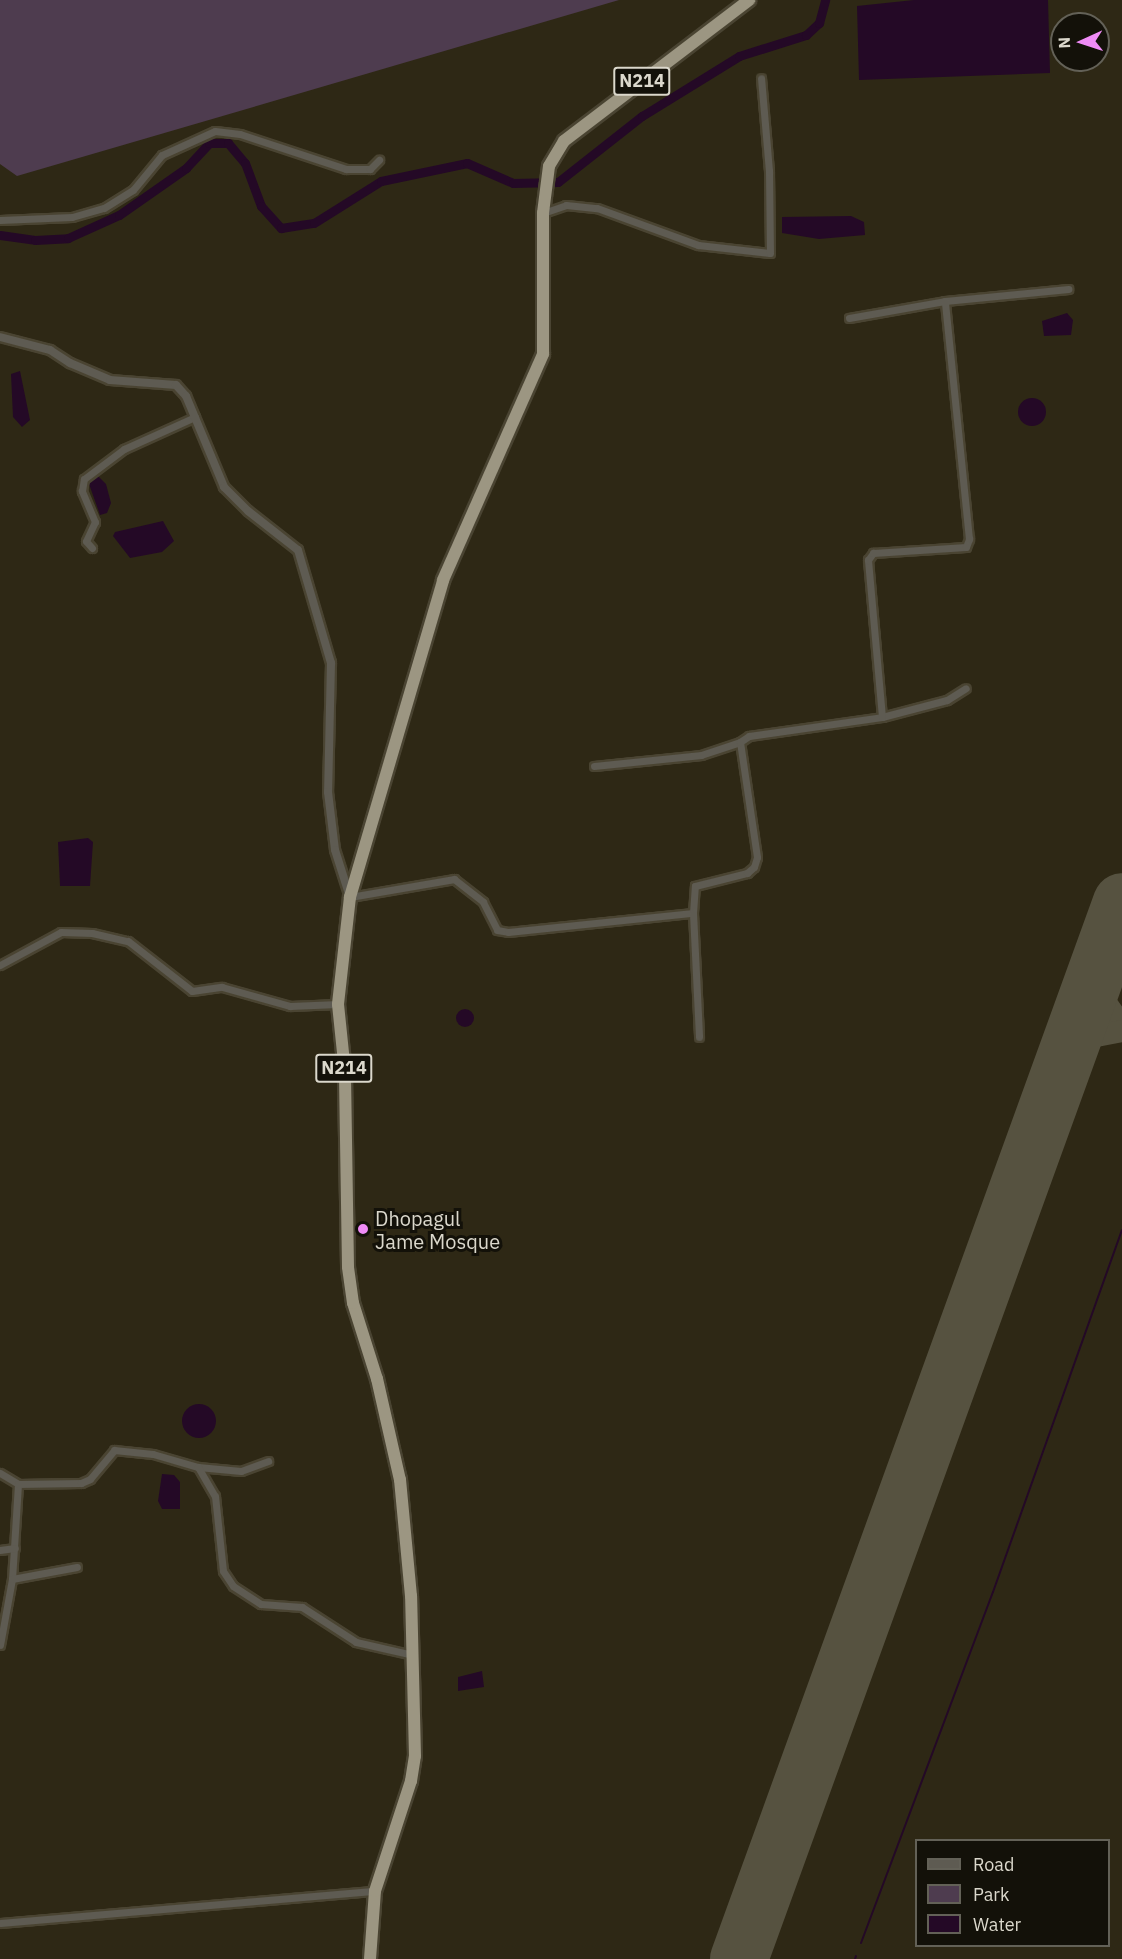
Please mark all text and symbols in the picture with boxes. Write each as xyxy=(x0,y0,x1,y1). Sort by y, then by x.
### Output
north arrow xyxy=(1050,12,1110,72)
text: N xyxy=(1054,37,1074,49)
road number: N214 xyxy=(612,66,672,96)
road number: N214 xyxy=(314,1053,374,1083)
place label: Dhopagul Jame Mosque xyxy=(375,1206,500,1253)
marker: Dhopagul Jame Mosque xyxy=(356,1222,370,1236)
legend xyxy=(915,1839,1110,1947)
text: Road xyxy=(973,1853,1014,1876)
text: Park xyxy=(973,1883,1009,1906)
text: Water xyxy=(973,1913,1021,1936)

